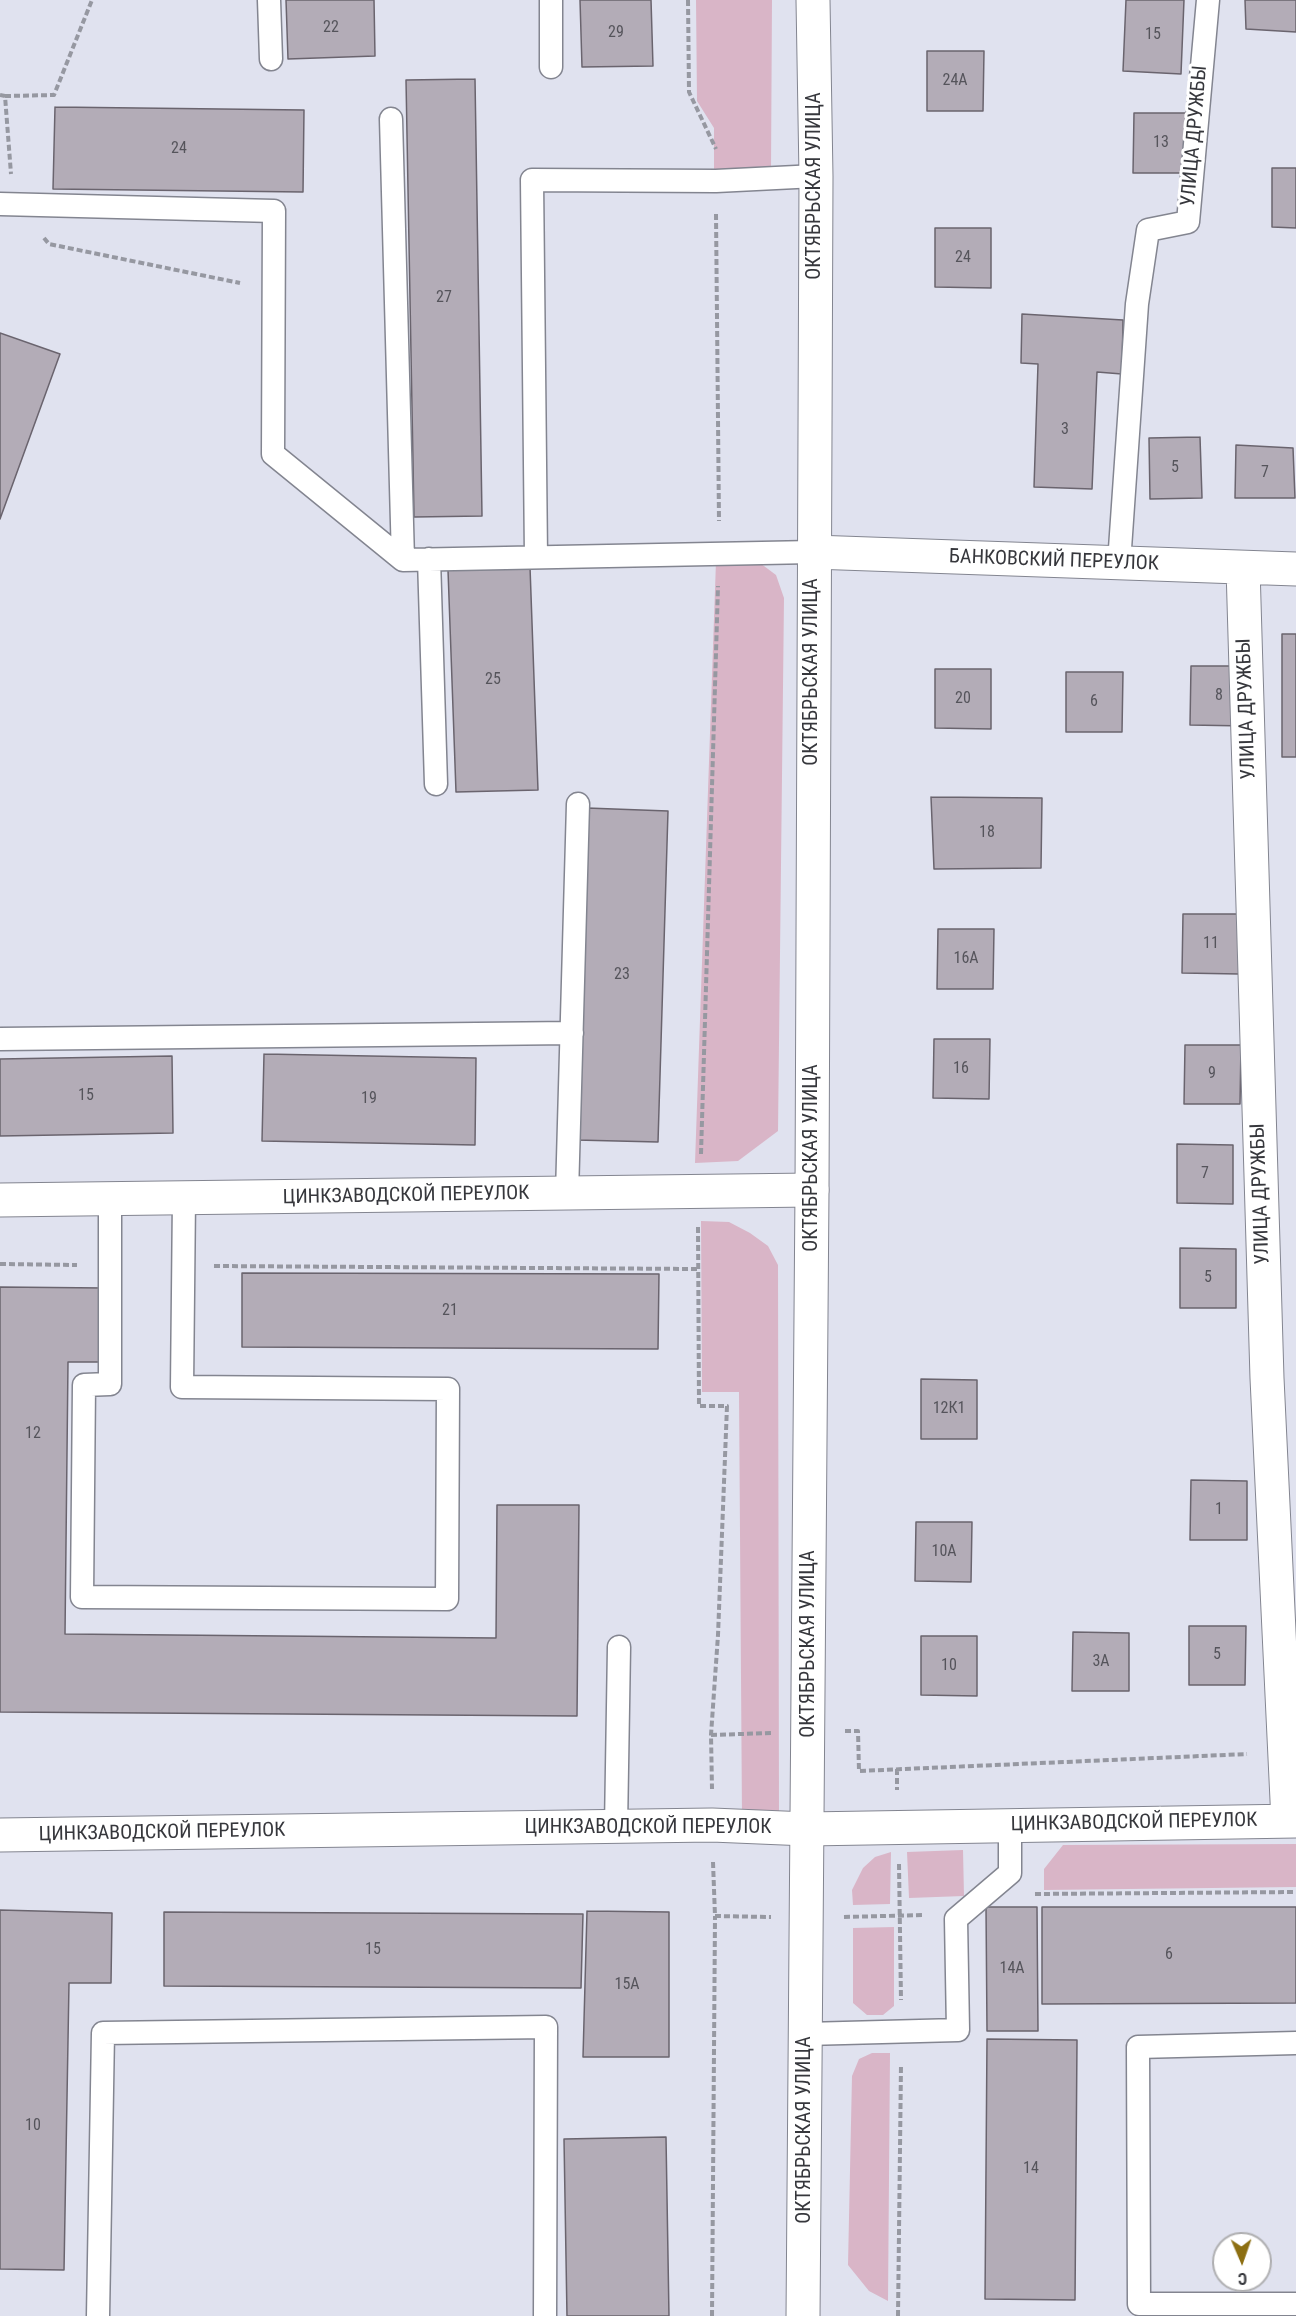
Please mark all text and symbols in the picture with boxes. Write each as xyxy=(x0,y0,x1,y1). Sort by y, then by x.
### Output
house number: 22 xyxy=(323,18,339,38)
house number: 29 xyxy=(608,23,624,43)
house number: 15 xyxy=(1145,25,1161,45)
street label: УЛИЦА ДРУЖБЫ xyxy=(1177,65,1213,207)
house number: 24А xyxy=(942,71,968,91)
street label: ОКТЯБРЬСКАЯ УЛИЦА xyxy=(803,92,827,280)
house number: 13 xyxy=(1153,133,1169,153)
house number: 24 xyxy=(171,139,187,159)
house number: 24 xyxy=(955,248,971,268)
house number: 27 xyxy=(436,288,452,308)
house number: 3 xyxy=(1061,420,1069,440)
house number: 5 xyxy=(1171,458,1179,478)
house number: 7 xyxy=(1261,463,1269,483)
street label: БАНКОВСКИЙ ПЕРЕУЛОК xyxy=(949,545,1159,577)
street label: ОКТЯБРЬСКАЯ УЛИЦА xyxy=(800,578,824,766)
street label: УЛИЦА ДРУЖБЫ xyxy=(1233,638,1261,780)
house number: 25 xyxy=(485,670,501,690)
house number: 8 xyxy=(1215,686,1223,706)
house number: 20 xyxy=(955,689,971,709)
house number: 6 xyxy=(1090,692,1098,712)
house number: 18 xyxy=(979,823,995,843)
house number: 11 xyxy=(1203,934,1219,954)
house number: 16А xyxy=(953,949,979,969)
house number: 23 xyxy=(614,965,630,985)
house number: 16 xyxy=(953,1059,969,1079)
street label: ОКТЯБРЬСКАЯ УЛИЦА xyxy=(800,1064,824,1252)
house number: 9 xyxy=(1208,1064,1216,1084)
house number: 15 xyxy=(78,1086,94,1106)
house number: 19 xyxy=(361,1089,377,1109)
street label: УЛИЦА ДРУЖБЫ xyxy=(1247,1123,1275,1265)
house number: 7 xyxy=(1201,1164,1209,1184)
street label: ЦИНКЗАВОДСКОЙ ПЕРЕУЛОК xyxy=(282,1182,530,1210)
house number: 5 xyxy=(1204,1268,1212,1288)
house number: 21 xyxy=(442,1301,458,1321)
house number: 12К1 xyxy=(933,1399,965,1419)
house number: 12 xyxy=(25,1424,41,1444)
house number: 1 xyxy=(1215,1500,1223,1520)
house number: 10А xyxy=(931,1542,957,1562)
street label: ОКТЯБРЬСКАЯ УЛИЦА xyxy=(797,1550,821,1738)
house number: 5 xyxy=(1213,1645,1221,1665)
house number: 3А xyxy=(1092,1652,1110,1672)
house number: 10 xyxy=(941,1656,957,1676)
street label: ЦИНКЗАВОДСКОЙ ПЕРЕУЛОК xyxy=(1010,1809,1258,1837)
street label: ЦИНКЗАВОДСКОЙ ПЕРЕУЛОК xyxy=(525,1816,771,1840)
street label: ЦИНКЗАВОДСКОЙ ПЕРЕУЛОК xyxy=(38,1819,286,1847)
house number: 15 xyxy=(365,1940,381,1960)
house number: 6 xyxy=(1165,1945,1173,1965)
house number: 14А xyxy=(999,1959,1025,1979)
house number: 15А xyxy=(614,1975,640,1995)
street label: ОКТЯБРЬСКАЯ УЛИЦА xyxy=(793,2036,817,2224)
house number: 10 xyxy=(25,2116,41,2136)
house number: 14 xyxy=(1023,2159,1039,2179)
north arrow xyxy=(1212,2232,1272,2292)
text: С xyxy=(1238,2269,1247,2288)

